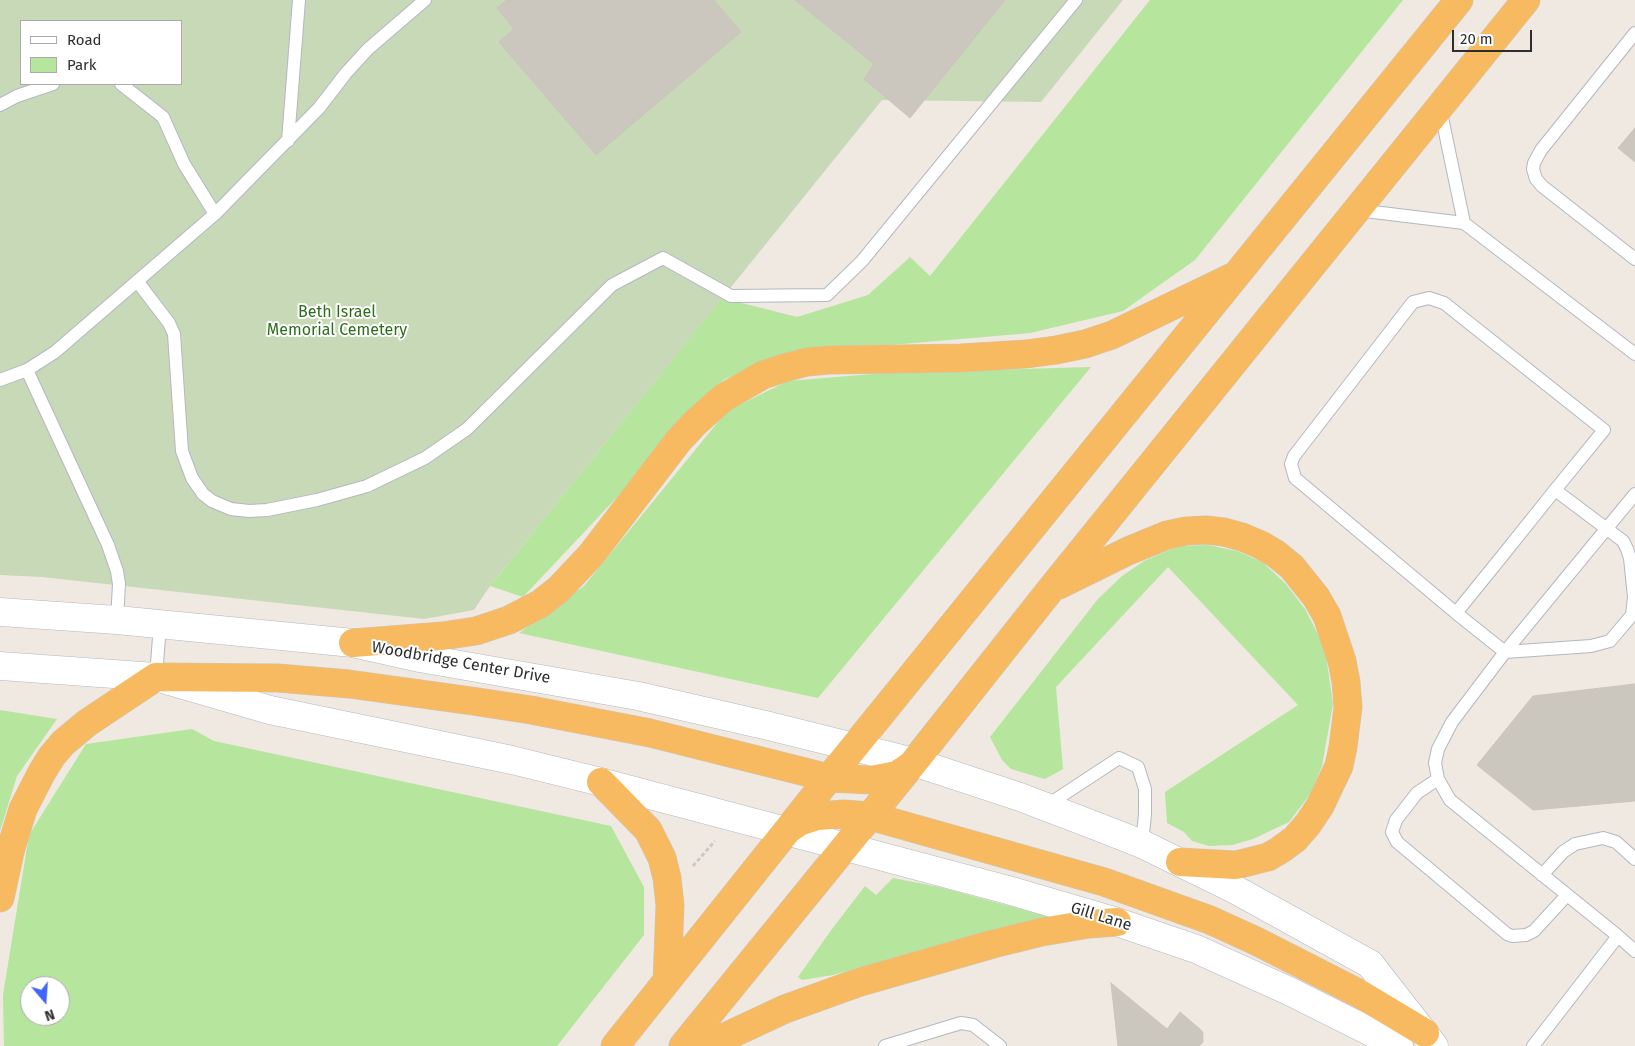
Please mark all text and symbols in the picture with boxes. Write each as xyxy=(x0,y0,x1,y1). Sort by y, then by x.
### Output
legend xyxy=(20,20,182,85)
scale bar xyxy=(1455,20,1535,52)
text: 20 m xyxy=(1460,30,1493,48)
text: Road xyxy=(67,31,102,49)
text: Park xyxy=(67,56,97,74)
park label: Beth Israel Memorial Cemetery xyxy=(267,303,407,341)
street label: Woodbridge Center Drive xyxy=(370,638,552,688)
street label: Gill Lane xyxy=(1068,899,1134,935)
north arrow xyxy=(20,976,70,1026)
text: N xyxy=(42,1005,57,1024)

